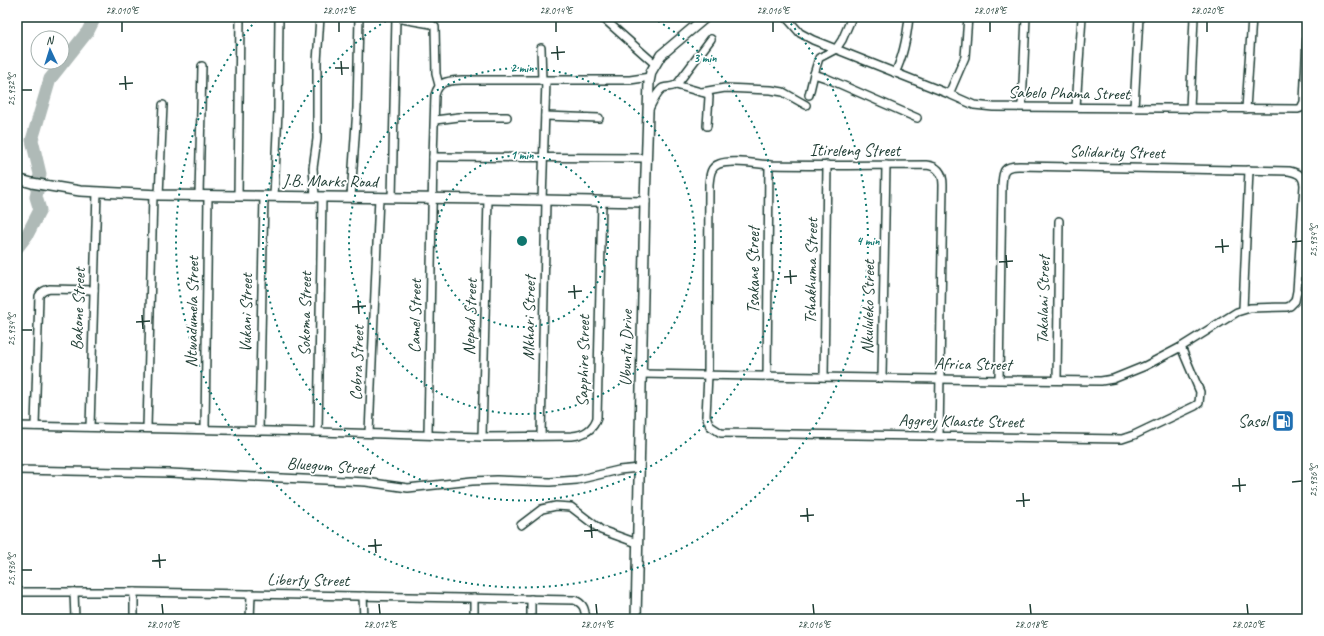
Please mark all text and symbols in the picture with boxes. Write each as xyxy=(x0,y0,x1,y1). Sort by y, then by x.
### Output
text: 28.010°E xyxy=(106,4,140,17)
text: 28.012°E xyxy=(323,4,357,17)
text: 28.014°E xyxy=(540,4,574,17)
text: 28.016°E xyxy=(757,4,791,17)
text: 28.018°E xyxy=(974,4,1008,17)
text: 28.020°E xyxy=(1191,4,1225,17)
north arrow xyxy=(30,30,70,70)
text: N xyxy=(45,33,55,47)
text: 3 min xyxy=(694,50,717,66)
text: 2 min xyxy=(511,60,534,76)
text: 25.932°S xyxy=(5,72,18,106)
street label: Sabelo Phama Street xyxy=(1008,81,1132,105)
street label: Itireleng Street xyxy=(810,140,903,161)
street label: Solidarity Street xyxy=(1069,141,1167,163)
text: 1 min xyxy=(511,147,534,163)
street label: J.B. Marks Road xyxy=(281,170,380,192)
street label: Tshakhuma Street xyxy=(800,215,822,324)
text: 25.934°S xyxy=(1307,223,1320,257)
street label: Tsakane Street xyxy=(743,224,764,314)
text: 4 min xyxy=(857,233,880,249)
centre of rings xyxy=(515,234,529,248)
street label: Takalani Street xyxy=(1032,253,1054,344)
street label: Ntwadumela Street xyxy=(181,254,204,368)
street label: Nkululeko Street xyxy=(857,257,879,354)
street label: Bakone Street xyxy=(66,265,90,351)
street label: Sokoma Street xyxy=(294,269,316,356)
street label: Vukani Street xyxy=(235,271,257,353)
street label: Mkhari Street xyxy=(518,273,540,360)
street label: Camel Street xyxy=(404,276,426,353)
street label: Nepad Street xyxy=(458,276,482,356)
street label: Ubuntu Drive xyxy=(615,308,637,386)
text: 25.934°S xyxy=(5,312,18,346)
street label: Sapphire Street xyxy=(572,313,594,407)
street label: Cobra Street xyxy=(345,323,369,401)
street label: Africa Street xyxy=(934,353,1014,375)
fuel station icon: Sasol xyxy=(1270,408,1296,434)
street label: Aggrey Klaaste Street xyxy=(898,409,1026,433)
place label: Sasol xyxy=(1238,411,1271,432)
street label: Bluegum Street xyxy=(286,453,376,480)
text: 25.936°S xyxy=(1307,463,1320,497)
text: 25.936°S xyxy=(5,552,18,586)
street label: Liberty Street xyxy=(267,569,351,591)
text: 28.010°E xyxy=(147,618,181,631)
text: 28.012°E xyxy=(364,618,398,631)
text: 28.014°E xyxy=(581,618,615,631)
text: 28.016°E xyxy=(798,618,832,631)
text: 28.018°E xyxy=(1015,618,1049,631)
text: 28.020°E xyxy=(1232,618,1266,631)

